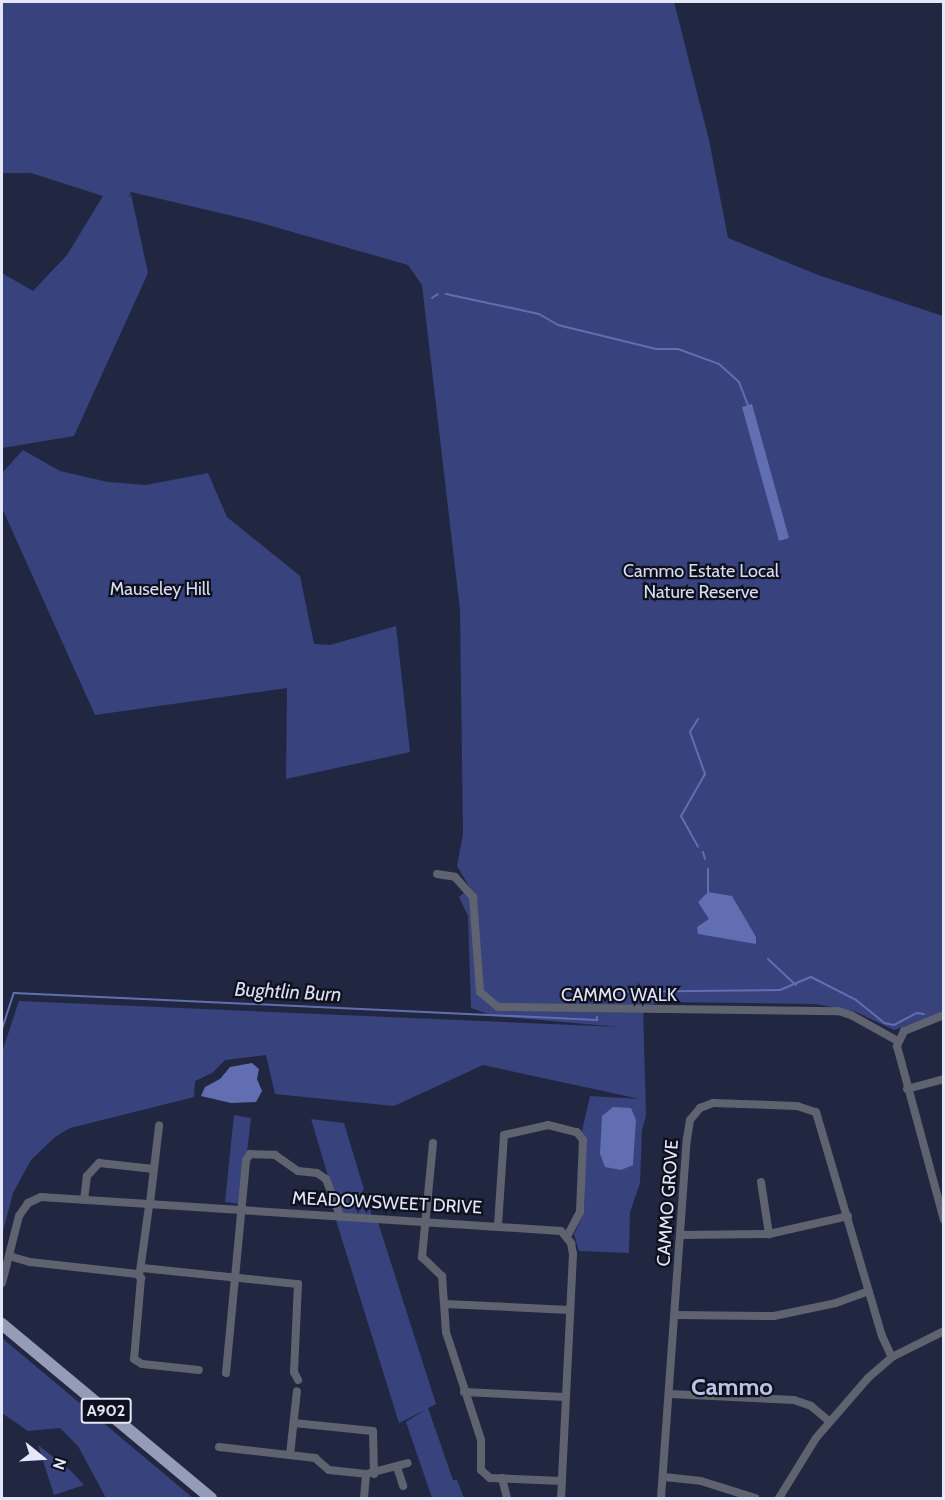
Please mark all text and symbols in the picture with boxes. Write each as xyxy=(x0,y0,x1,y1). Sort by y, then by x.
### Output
park label: Cammo Estate Local Nature Reserve xyxy=(623,561,779,604)
park label: Mauseley Hill xyxy=(110,578,210,600)
water label: Bughtlin Burn xyxy=(234,977,342,1007)
street label: CAMMO WALK xyxy=(561,984,677,1006)
street label: CAMMO GROVE xyxy=(653,1139,683,1267)
street label: MEADOWSWEET DRIVE xyxy=(292,1187,482,1219)
district label: Cammo xyxy=(691,1373,773,1401)
road number: A902 xyxy=(80,1398,132,1424)
north arrow xyxy=(12,1428,72,1488)
text: N xyxy=(49,1455,70,1472)

